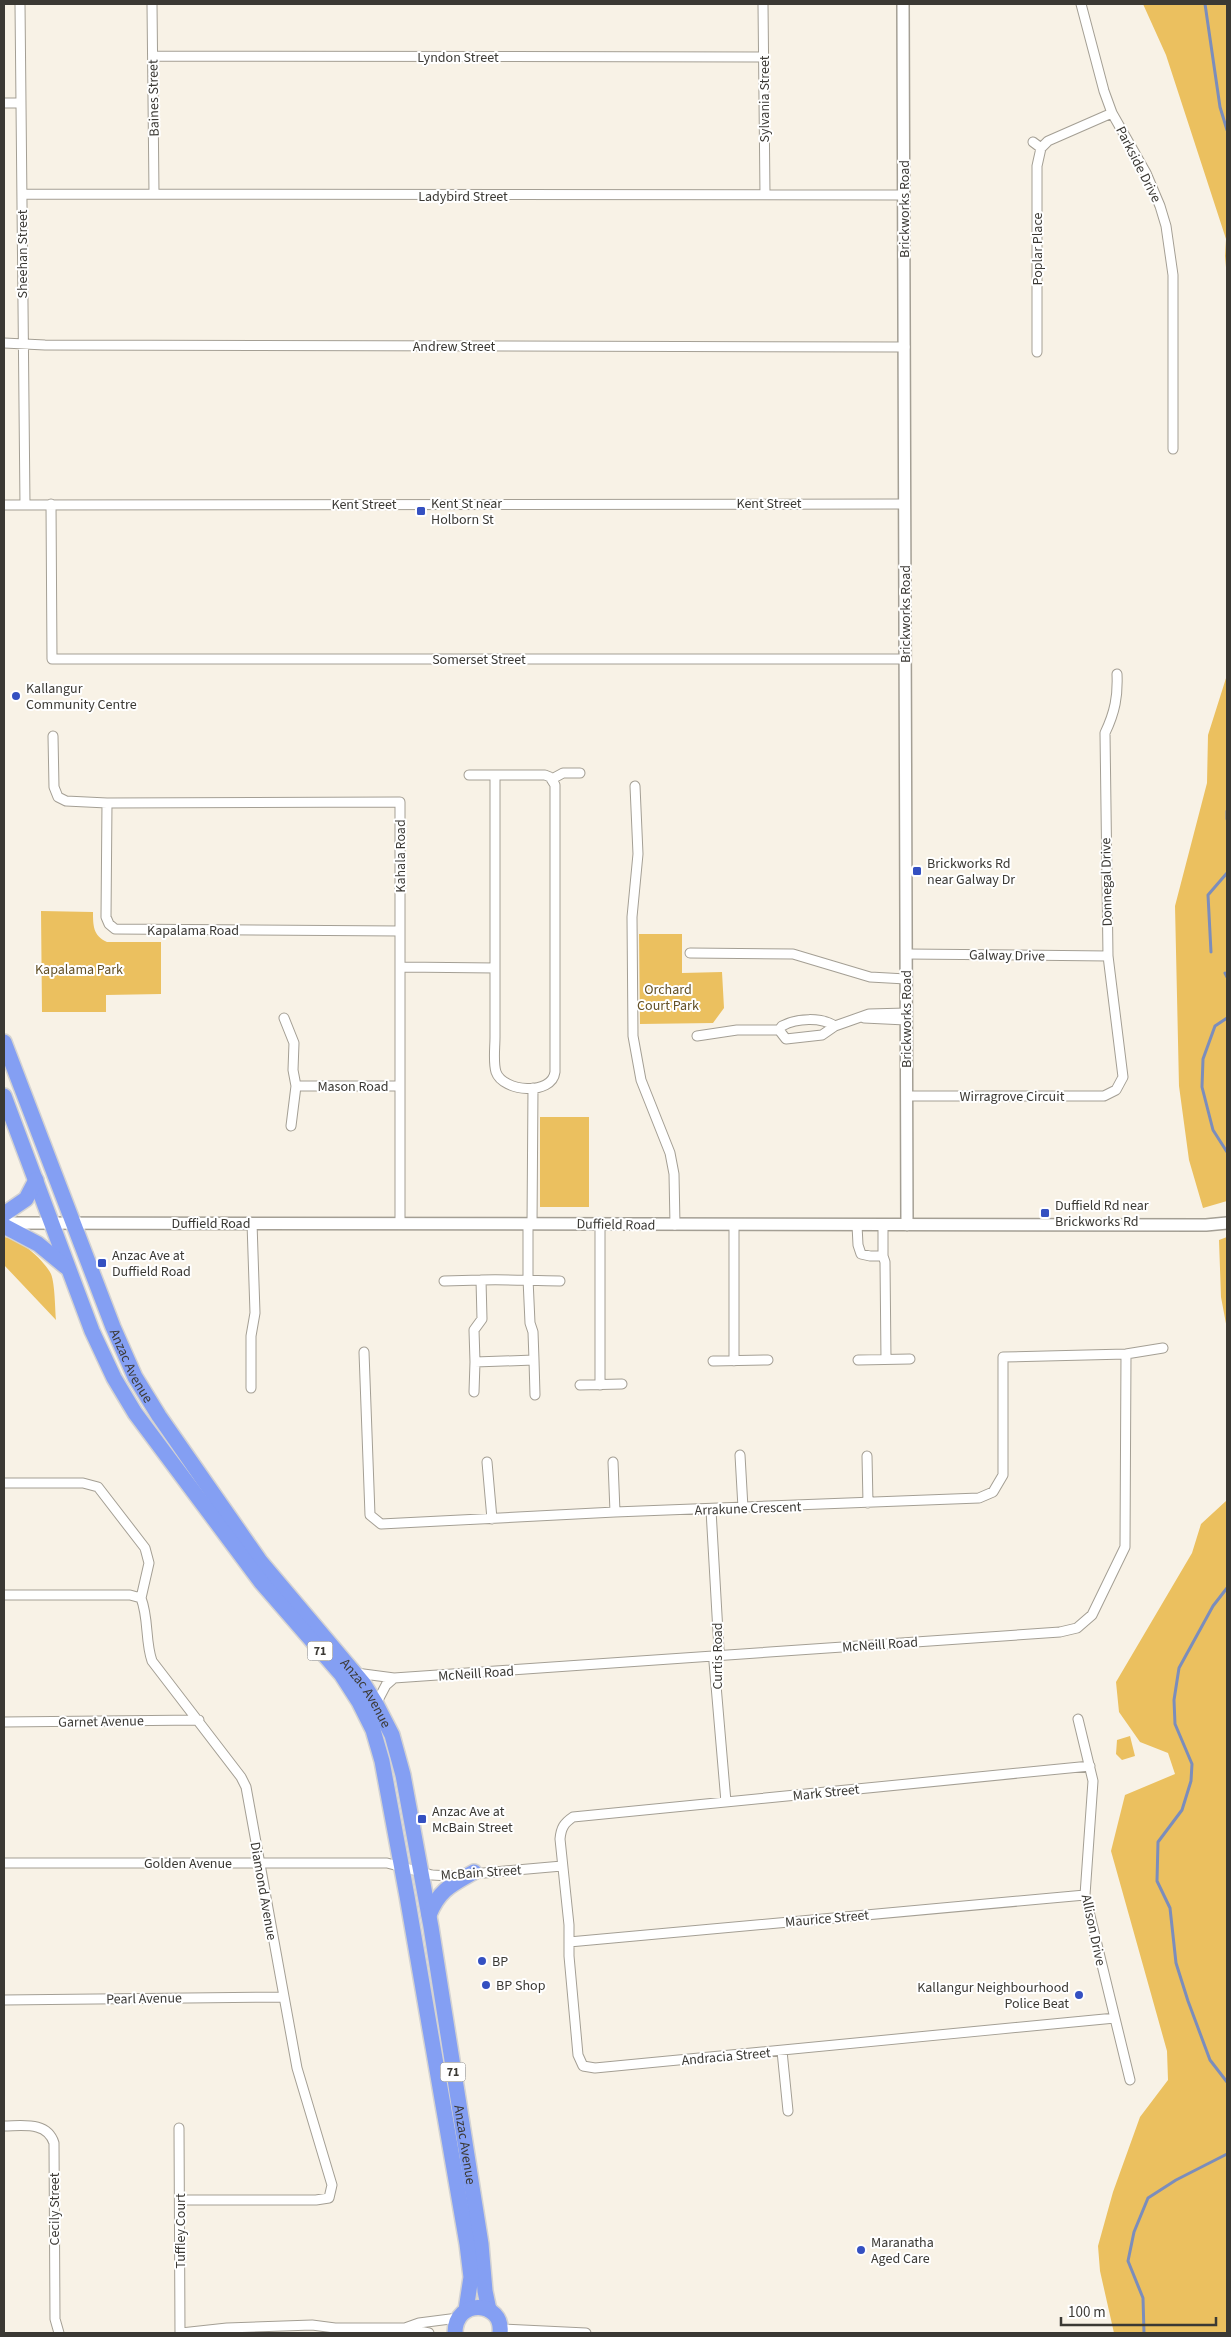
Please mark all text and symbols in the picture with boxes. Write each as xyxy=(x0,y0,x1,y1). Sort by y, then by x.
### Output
street label: Lyndon Street xyxy=(417,48,499,68)
street label: Sylvania Street xyxy=(755,55,775,142)
street label: Baines Street xyxy=(143,59,165,137)
street label: Parkside Drive xyxy=(1110,123,1166,206)
street label: Brickworks Road xyxy=(895,160,915,258)
street label: Ladybird Street xyxy=(418,187,508,207)
street label: Sheehan Street xyxy=(13,209,33,299)
street label: Poplar Place xyxy=(1028,213,1048,285)
street label: Andrew Street xyxy=(413,337,496,357)
place label: Kent St near Holborn St xyxy=(431,494,502,530)
street label: Kent Street xyxy=(736,494,802,514)
street label: Kent Street xyxy=(331,495,397,515)
marker: Kent St near Holborn St xyxy=(415,505,427,517)
street label: Brickworks Road xyxy=(896,565,916,663)
street label: Somerset Street xyxy=(432,650,526,670)
place label: Kallangur Community Centre xyxy=(26,679,137,715)
marker: Kallangur Community Centre xyxy=(10,690,22,702)
street label: Kahala Road xyxy=(391,819,411,893)
street label: Donnegal Drive xyxy=(1096,837,1118,927)
place label: Brickworks Rd near Galway Dr xyxy=(927,854,1015,890)
marker: Brickworks Rd near Galway Dr xyxy=(911,865,923,877)
street label: Kapalama Road xyxy=(147,921,239,941)
street label: Galway Drive xyxy=(969,945,1045,967)
park label: Kapalama Park xyxy=(35,960,123,980)
street label: Brickworks Road xyxy=(897,970,917,1068)
park label: Orchard Court Park xyxy=(637,980,699,1016)
street label: Mason Road xyxy=(317,1077,389,1097)
street label: Wirragrove Circuit xyxy=(960,1087,1065,1107)
place label: Duffield Rd near Brickworks Rd xyxy=(1055,1196,1149,1232)
marker: Duffield Rd near Brickworks Rd xyxy=(1039,1207,1051,1219)
street label: Duffield Road xyxy=(172,1214,250,1234)
street label: Duffield Road xyxy=(576,1214,656,1236)
place label: Anzac Ave at Duffield Road xyxy=(112,1246,191,1282)
marker: Anzac Ave at Duffield Road xyxy=(96,1257,108,1269)
street label: Anzac Avenue xyxy=(104,1326,158,1407)
street label: Arrakune Crescent xyxy=(694,1497,802,1521)
street label: Curtis Road xyxy=(708,1622,728,1690)
street label: McNeill Road xyxy=(841,1632,919,1658)
road number: 71 xyxy=(308,1642,332,1660)
street label: Anzac Avenue xyxy=(335,1654,396,1732)
street label: McNeill Road xyxy=(437,1661,515,1687)
street label: Garnet Avenue xyxy=(58,1711,144,1733)
street label: Mark Street xyxy=(792,1780,861,1806)
place label: Anzac Ave at McBain Street xyxy=(432,1802,513,1838)
marker: Anzac Ave at McBain Street xyxy=(416,1813,428,1825)
street label: Diamond Avenue xyxy=(245,1840,282,1942)
street label: Golden Avenue xyxy=(144,1854,232,1874)
street label: McBain Street xyxy=(440,1860,522,1886)
street label: Allison Drive xyxy=(1076,1893,1110,1968)
street label: Maurice Street xyxy=(784,1905,870,1933)
place label: BP xyxy=(492,1952,508,1972)
marker: BP xyxy=(476,1955,488,1967)
place label: BP Shop xyxy=(496,1976,546,1996)
place label: Kallangur Neighbourhood Police Beat xyxy=(917,1978,1069,2014)
marker: BP Shop xyxy=(480,1979,492,1991)
street label: Pearl Avenue xyxy=(106,1988,182,2010)
marker: Kallangur Neighbourhood Police Beat xyxy=(1073,1989,1085,2001)
street label: Andracia Street xyxy=(681,2043,772,2071)
road number: 71 xyxy=(440,2062,466,2082)
street label: Anzac Avenue xyxy=(448,2104,481,2186)
street label: Cecily Street xyxy=(45,2172,65,2245)
street label: Tuffley Court xyxy=(171,2193,191,2269)
place label: Maranatha Aged Care xyxy=(871,2233,934,2269)
marker: Maranatha Aged Care xyxy=(855,2244,867,2256)
scale bar xyxy=(1061,2294,1216,2326)
text: 100 m xyxy=(1068,2302,1106,2323)

